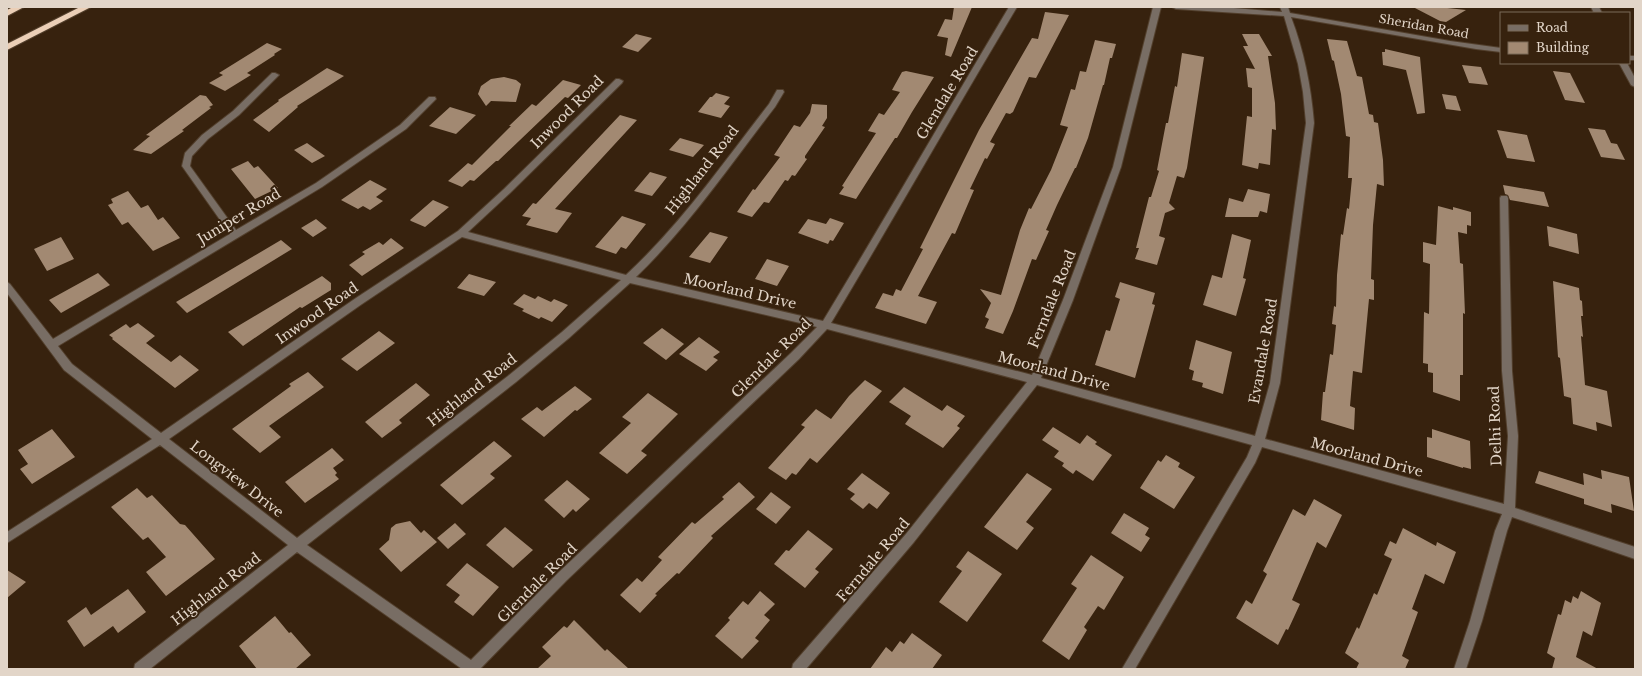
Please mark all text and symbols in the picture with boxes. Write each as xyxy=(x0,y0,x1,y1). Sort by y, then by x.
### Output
street label: Sheridan Road xyxy=(1378,11,1470,41)
legend xyxy=(1500,12,1630,64)
text: Road xyxy=(1536,20,1568,35)
text: Building xyxy=(1536,40,1590,55)
street label: Glendale Road xyxy=(912,43,982,143)
street label: Inwood Road xyxy=(527,71,608,152)
street label: Highland Road xyxy=(662,121,743,218)
street label: Juniper Road xyxy=(192,184,284,249)
street label: Ferndale Road xyxy=(1024,247,1080,351)
street label: Moorland Drive xyxy=(682,269,798,313)
street label: Inwood Road xyxy=(273,278,362,348)
street label: Evandale Road xyxy=(1245,296,1281,405)
street label: Glendale Road xyxy=(727,314,815,402)
street label: Moorland Drive xyxy=(996,347,1112,395)
street label: Highland Road xyxy=(424,349,521,430)
street label: Delhi Road xyxy=(1485,385,1505,467)
street label: Moorland Drive xyxy=(1309,433,1425,481)
street label: Longview Drive xyxy=(187,437,287,521)
street label: Ferndale Road xyxy=(833,514,914,606)
street label: Glendale Road xyxy=(493,539,581,627)
street label: Highland Road xyxy=(168,548,265,629)

